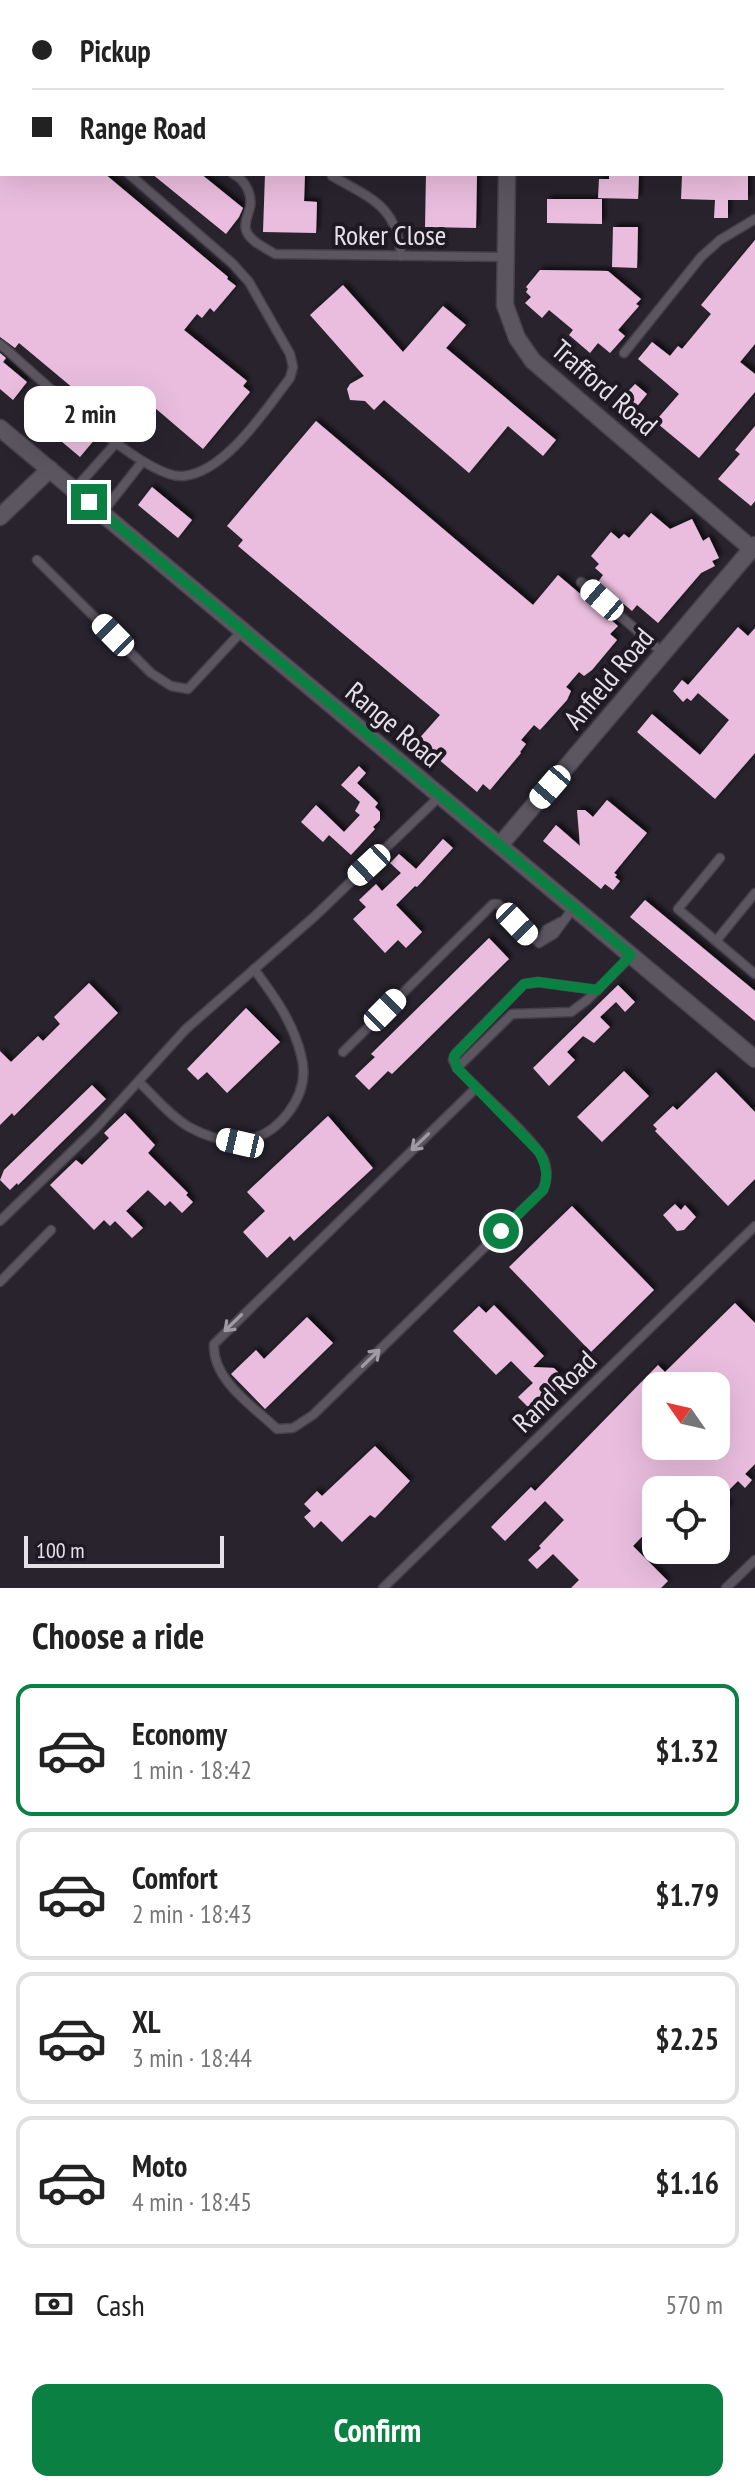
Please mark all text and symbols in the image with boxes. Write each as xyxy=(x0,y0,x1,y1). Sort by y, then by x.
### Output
text: Pickup xyxy=(80,31,151,70)
text: Range Road xyxy=(80,108,206,147)
street label: Roker Close xyxy=(334,216,446,253)
street label: Trafford Road xyxy=(544,331,666,443)
callout: 2 min xyxy=(23,386,155,442)
text: 2 min xyxy=(64,397,116,430)
route end xyxy=(71,484,107,520)
car xyxy=(576,575,628,625)
car xyxy=(88,610,138,660)
street label: Anfield Road xyxy=(555,619,661,737)
street label: Range Road xyxy=(338,673,450,775)
car xyxy=(525,761,575,813)
car xyxy=(343,840,395,890)
car xyxy=(492,898,542,950)
car xyxy=(360,985,410,1035)
car xyxy=(214,1126,266,1160)
one-way arrow xyxy=(411,1132,430,1151)
route start xyxy=(483,1213,519,1249)
one-way arrow xyxy=(223,1313,243,1332)
street label: Rand Road xyxy=(504,1342,604,1440)
one-way arrow xyxy=(361,1349,381,1368)
north arrow xyxy=(642,1372,730,1460)
map controls xyxy=(642,1372,730,1564)
button: locate xyxy=(642,1476,730,1564)
scale bar xyxy=(24,1532,224,1568)
text: 100 m xyxy=(36,1536,85,1564)
text: Choose a ride xyxy=(32,1612,204,1659)
icon: car xyxy=(36,1714,108,1786)
text: Economy xyxy=(132,1714,227,1753)
text: $1.32 xyxy=(655,1731,719,1770)
text: 1 min · 18:42 xyxy=(132,1753,252,1786)
icon: car xyxy=(36,1858,108,1930)
text: Comfort xyxy=(132,1858,218,1897)
text: $1.79 xyxy=(655,1875,719,1914)
text: 2 min · 18:43 xyxy=(132,1897,252,1930)
icon: car xyxy=(36,2002,108,2074)
text: XL xyxy=(132,2002,161,2041)
text: $2.25 xyxy=(655,2019,719,2058)
text: 3 min · 18:44 xyxy=(132,2041,252,2074)
icon: car xyxy=(36,2146,108,2218)
text: Moto xyxy=(132,2146,187,2185)
text: $1.16 xyxy=(655,2163,719,2202)
text: 4 min · 18:45 xyxy=(132,2185,252,2218)
icon: cash xyxy=(32,2282,76,2326)
text: Cash xyxy=(96,2285,145,2324)
text: 570 m xyxy=(665,2288,723,2321)
button: Confirm xyxy=(32,2384,723,2476)

